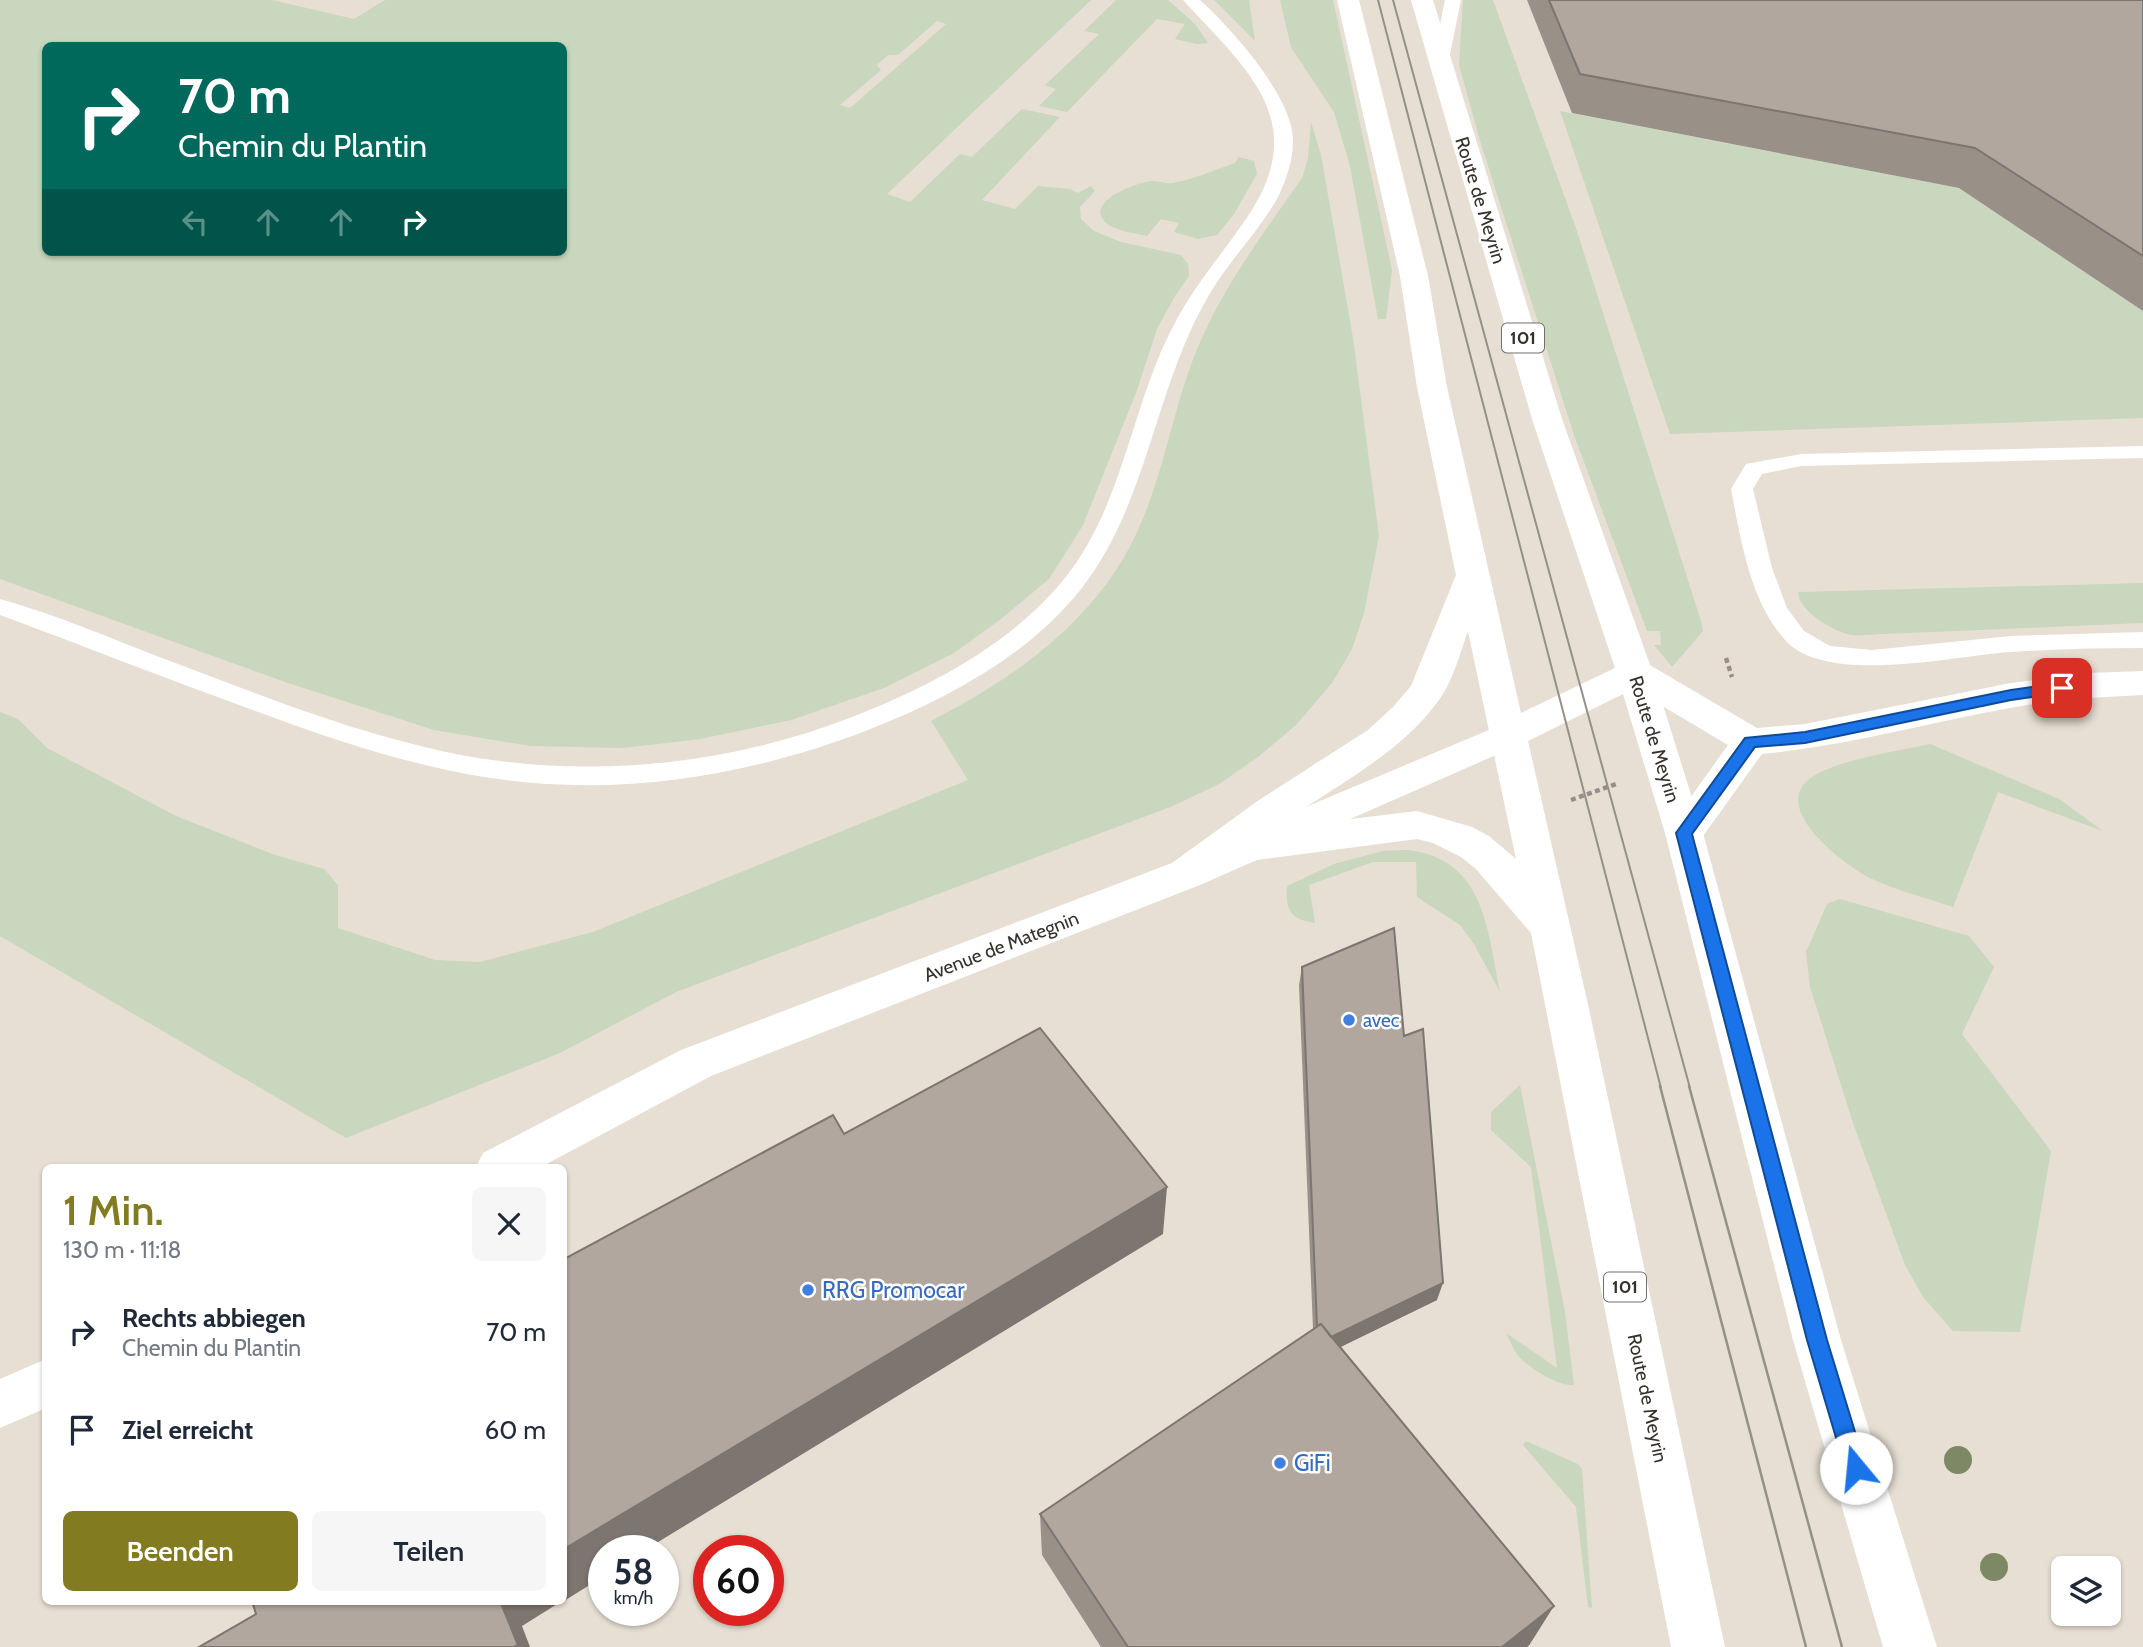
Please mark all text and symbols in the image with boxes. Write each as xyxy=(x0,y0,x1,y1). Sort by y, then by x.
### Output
text: 70 m xyxy=(178,66,291,125)
icon: right xyxy=(63,70,154,161)
text: Chemin du Plantin xyxy=(178,126,427,165)
street label: Route de Meyrin xyxy=(1450,134,1511,266)
icon: left xyxy=(176,203,214,241)
icon: ahead xyxy=(249,203,287,241)
icon: ahead xyxy=(322,203,360,241)
icon: right xyxy=(395,203,433,241)
road number: 101 xyxy=(1502,324,1544,352)
pin xyxy=(2032,658,2092,718)
icon: arrive xyxy=(2043,669,2081,707)
street label: Route de Meyrin xyxy=(1624,673,1685,805)
street label: Avenue de Mategnin xyxy=(920,906,1082,987)
place label: avec xyxy=(1363,1009,1400,1032)
marker: avec xyxy=(1341,1012,1357,1028)
text: 1 Min. xyxy=(63,1184,164,1236)
button: close xyxy=(472,1187,546,1261)
text: 130 m · 11:18 xyxy=(63,1236,181,1264)
road number: 101 xyxy=(1604,1272,1646,1302)
place label: RRG Promocar xyxy=(822,1276,965,1304)
marker: RRG Promocar xyxy=(800,1282,816,1298)
text: Rechts abbiegen xyxy=(122,1302,306,1334)
icon: right xyxy=(63,1313,101,1351)
text: 70 m xyxy=(486,1316,546,1348)
street label: Route de Meyrin xyxy=(1623,1331,1672,1465)
text: Chemin du Plantin xyxy=(122,1334,301,1362)
icon: arrive xyxy=(63,1411,101,1449)
text: Ziel erreicht xyxy=(122,1414,253,1446)
text: 60 m xyxy=(484,1414,546,1446)
position arrow xyxy=(1819,1431,1893,1505)
place label: GiFi xyxy=(1294,1449,1331,1477)
marker: GiFi xyxy=(1272,1455,1288,1471)
button: Beenden xyxy=(63,1511,298,1591)
button: Teilen xyxy=(312,1511,546,1591)
speed limit sign: 60 xyxy=(693,1535,784,1626)
text: 58 xyxy=(614,1550,653,1593)
map controls xyxy=(2051,1556,2121,1626)
button: layers xyxy=(2051,1556,2121,1626)
text: km/h xyxy=(614,1587,653,1609)

